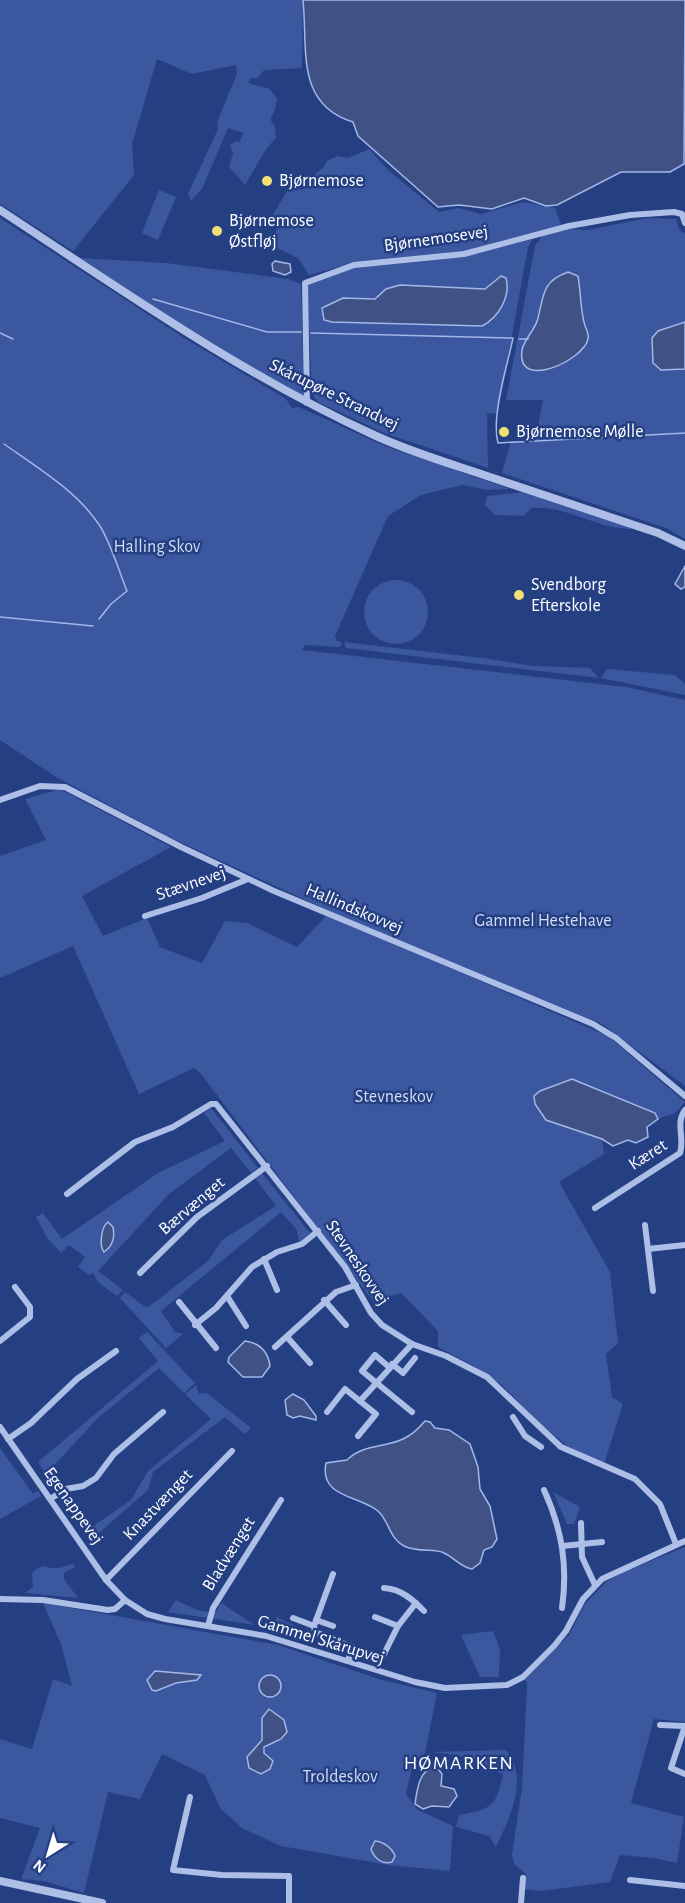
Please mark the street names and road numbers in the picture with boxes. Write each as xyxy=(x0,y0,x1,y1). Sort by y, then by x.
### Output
street label: Bjørnemosevej xyxy=(383,223,489,255)
street label: Skårupøre Strandvej xyxy=(267,356,401,434)
street label: Stævnevej xyxy=(154,864,228,904)
street label: Hallindskovvej xyxy=(303,881,405,937)
street label: Kæret xyxy=(626,1136,671,1174)
street label: Bærvænget xyxy=(156,1173,228,1238)
street label: Stevneskovvej xyxy=(322,1217,392,1309)
street label: Egenappevej xyxy=(40,1464,106,1548)
street label: Knastvænget xyxy=(120,1466,196,1544)
street label: Bladvænget xyxy=(199,1514,259,1594)
street label: Gammel Skårupvej xyxy=(255,1612,387,1668)

